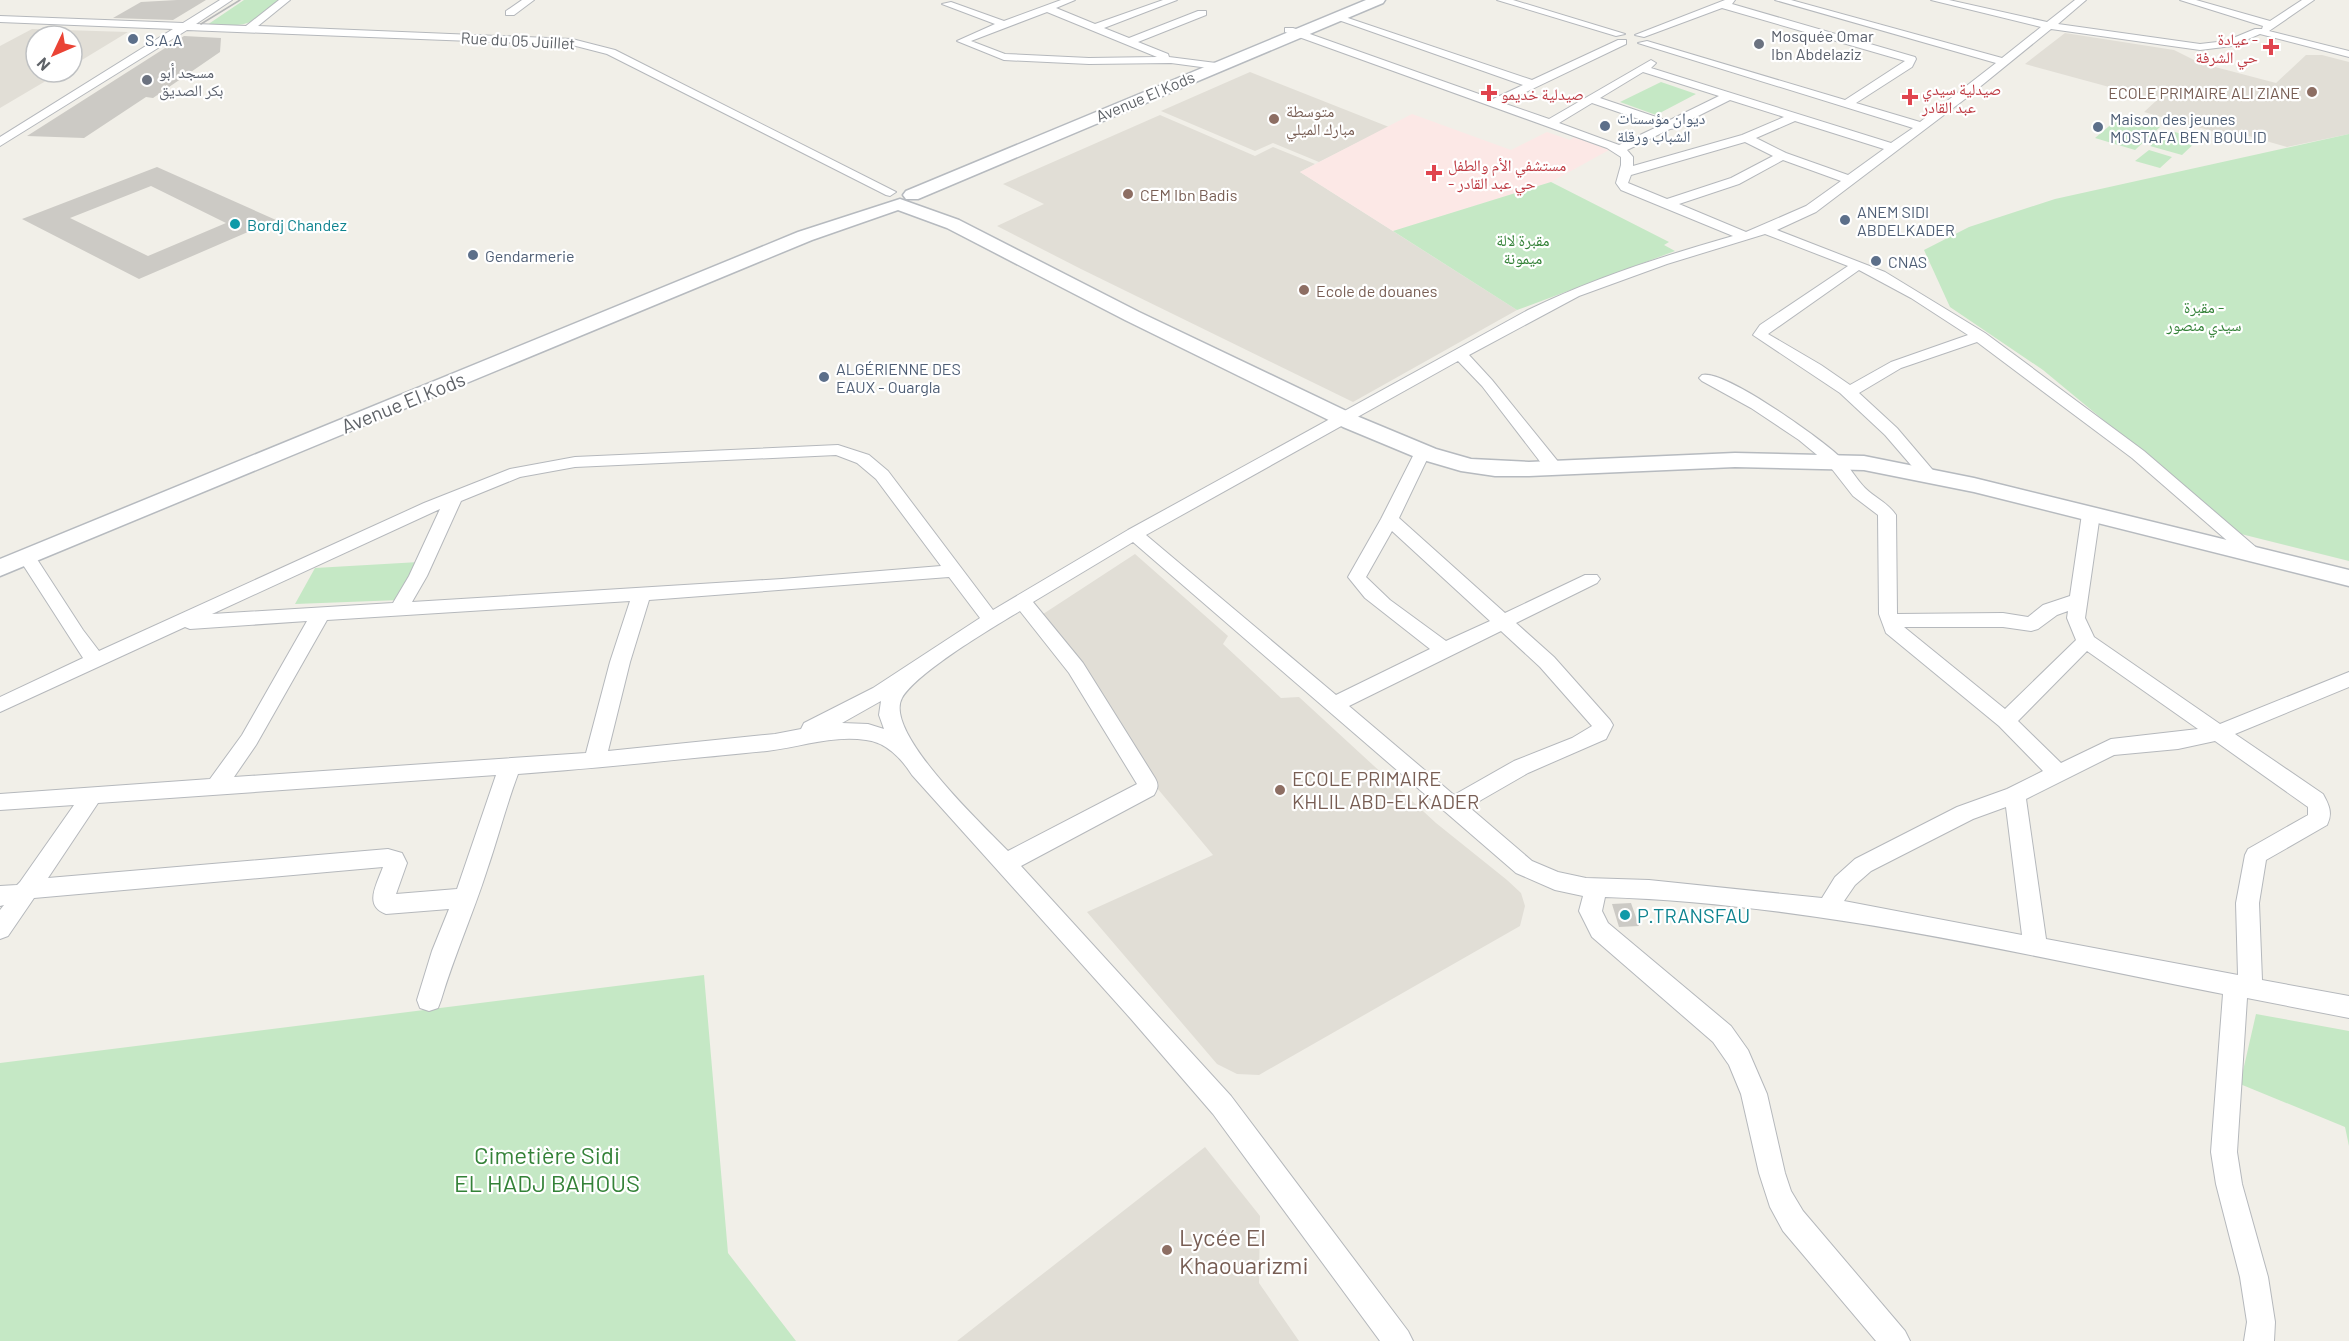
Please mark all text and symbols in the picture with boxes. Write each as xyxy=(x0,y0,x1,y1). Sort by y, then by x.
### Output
north arrow xyxy=(24,24,84,84)
place label: Mosquée Omar Ibn Abdelaziz xyxy=(1771,26,1874,63)
street label: Rue du 05 Juillet xyxy=(460,28,576,52)
place label: عيادة - حي الشرفة xyxy=(2195,29,2258,70)
place label: S.A.A xyxy=(145,30,183,49)
marker: S.A.A xyxy=(126,32,140,46)
marker: Mosquée Omar Ibn Abdelaziz xyxy=(1752,37,1766,51)
marker: عيادة - حي الشرفة xyxy=(2262,38,2280,56)
text: N xyxy=(32,54,53,75)
place label: مسجد أبو بكر الصديق xyxy=(159,62,223,101)
street label: Avenue El Kods xyxy=(1093,67,1197,125)
marker: مسجد أبو بكر الصديق xyxy=(140,73,154,87)
place label: صيدلية سيدي عبد القادر xyxy=(1921,79,2001,117)
place label: ECOLE PRIMAIRE ALI ZIANE xyxy=(2108,83,2300,102)
place label: صيدلية خديمو xyxy=(1501,84,1584,104)
marker: ECOLE PRIMAIRE ALI ZIANE xyxy=(2305,85,2319,99)
marker: صيدلية خديمو xyxy=(1482,86,1496,100)
marker: صيدلية سيدي عبد القادر xyxy=(1903,90,1917,104)
place label: متوسطة مبارك الميلي xyxy=(1286,101,1355,142)
place label: ديوان مؤسسات الشباب ورقلة xyxy=(1617,108,1705,146)
place label: Maison des jeunes MOSTAFA BEN BOULID xyxy=(2110,109,2267,146)
marker: متوسطة مبارك الميلي xyxy=(1267,112,1281,126)
marker: ديوان مؤسسات الشباب ورقلة xyxy=(1598,119,1612,133)
marker: Maison des jeunes MOSTAFA BEN BOULID xyxy=(2091,120,2105,134)
place label: مستشفي الأم والطفل - حي عبد القادر xyxy=(1448,155,1566,196)
marker: مستشفي الأم والطفل - حي عبد القادر xyxy=(1425,164,1443,182)
place label: CEM Ibn Badis xyxy=(1140,185,1237,204)
marker: CEM Ibn Badis xyxy=(1121,187,1135,201)
place label: ANEM SIDI ABDELKADER xyxy=(1857,202,1955,239)
marker: ANEM SIDI ABDELKADER xyxy=(1838,213,1852,227)
place label: Bordj Chandez xyxy=(247,215,347,234)
marker: Bordj Chandez xyxy=(228,217,242,231)
park label: مقبرة لالة ميمونة xyxy=(1496,230,1550,268)
place label: Gendarmerie xyxy=(485,246,575,265)
marker: Gendarmerie xyxy=(466,248,480,262)
place label: CNAS xyxy=(1888,252,1927,271)
marker: CNAS xyxy=(1869,254,1883,268)
place label: Ecole de douanes xyxy=(1316,281,1437,300)
marker: Ecole de douanes xyxy=(1297,283,1311,297)
park label: مقبرة - سيدي منصور xyxy=(2165,297,2242,338)
place label: ALGÉRIENNE DES EAUX - Ouargla xyxy=(836,359,961,396)
street label: Avenue El Kods xyxy=(337,366,469,438)
marker: ALGÉRIENNE DES EAUX - Ouargla xyxy=(817,370,831,384)
place label: ECOLE PRIMAIRE KHLIL ABD-ELKADER xyxy=(1292,766,1479,813)
marker: ECOLE PRIMAIRE KHLIL ABD-ELKADER xyxy=(1273,783,1287,797)
place label: P.TRANSFAU xyxy=(1637,903,1750,927)
marker: P.TRANSFAU xyxy=(1618,908,1632,922)
park label: Cimetière Sidi EL HADJ BAHOUS xyxy=(454,1140,640,1197)
place label: Lycée El Khaouarizmi xyxy=(1179,1222,1309,1279)
marker: Lycée El Khaouarizmi xyxy=(1160,1243,1174,1257)

